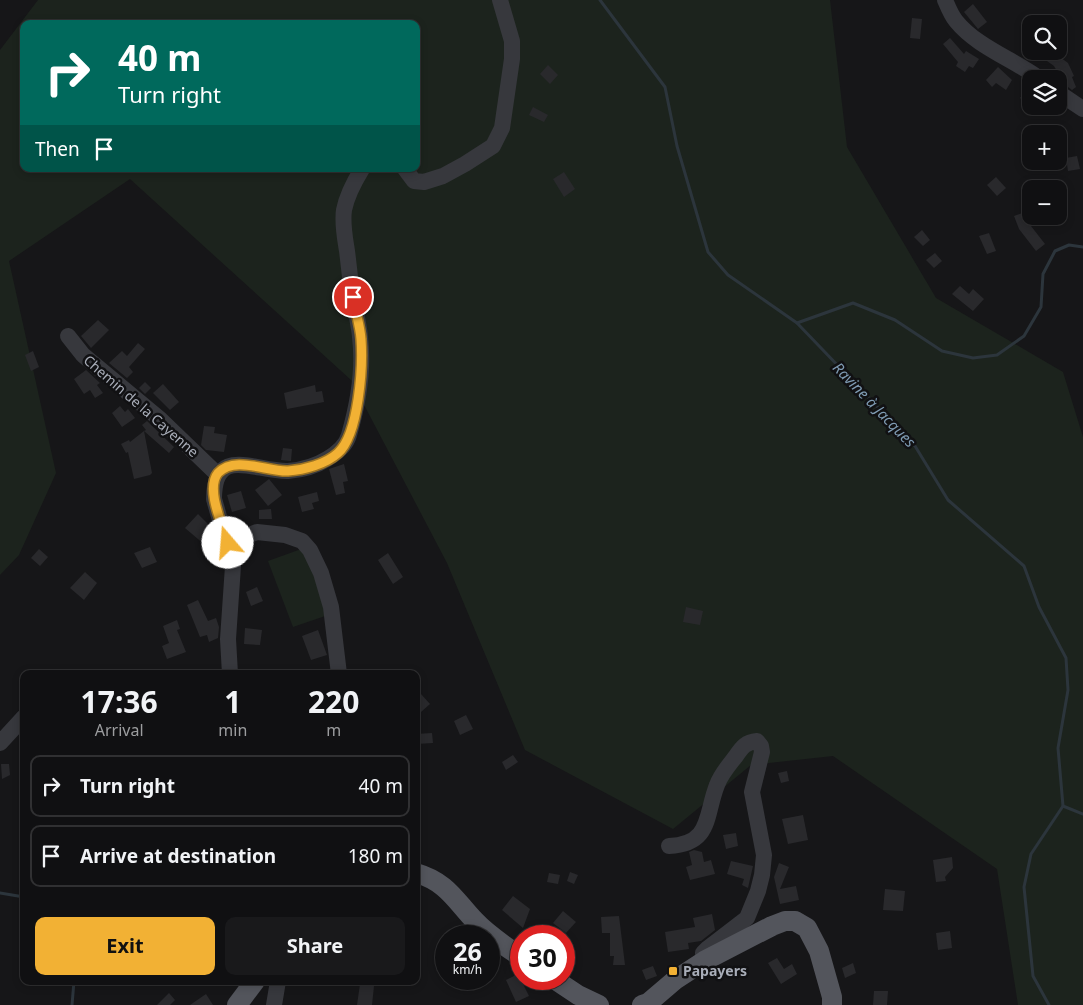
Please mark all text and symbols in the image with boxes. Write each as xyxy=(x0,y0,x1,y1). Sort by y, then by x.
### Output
map controls xyxy=(1022,15,1067,225)
button: search xyxy=(1022,15,1067,60)
text: 40 m xyxy=(118,34,201,81)
icon: right xyxy=(35,40,100,105)
button: layers xyxy=(1022,70,1067,115)
text: Turn right xyxy=(118,79,221,109)
button: + xyxy=(1022,125,1067,170)
icon: arrive xyxy=(90,135,118,163)
text: Then xyxy=(35,136,80,162)
button: − xyxy=(1022,180,1067,225)
pin xyxy=(332,276,374,318)
icon: arrive xyxy=(339,283,367,311)
street label: Chemin de la Cayenne xyxy=(80,350,203,461)
water label: Ravine à Jacques xyxy=(829,357,921,452)
position arrow xyxy=(201,516,253,568)
text: 17:36 xyxy=(81,681,158,722)
text: 1 xyxy=(224,681,241,722)
text: 220 xyxy=(308,681,359,722)
text: Arrival xyxy=(95,719,144,741)
text: min xyxy=(218,719,247,741)
text: m xyxy=(326,719,341,741)
icon: right xyxy=(37,772,65,800)
text: Turn right xyxy=(80,773,175,799)
text: 40 m xyxy=(359,773,403,799)
icon: arrive xyxy=(37,842,65,870)
text: Arrive at destination xyxy=(80,843,276,869)
text: 180 m xyxy=(348,843,403,869)
button: Exit xyxy=(35,917,215,975)
button: Share xyxy=(225,917,405,975)
speed limit sign: 30 xyxy=(510,925,575,990)
text: 26 xyxy=(453,934,482,968)
text: km/h xyxy=(453,961,482,978)
place label: Papayers xyxy=(683,961,747,980)
marker: Papayers xyxy=(667,965,679,977)

